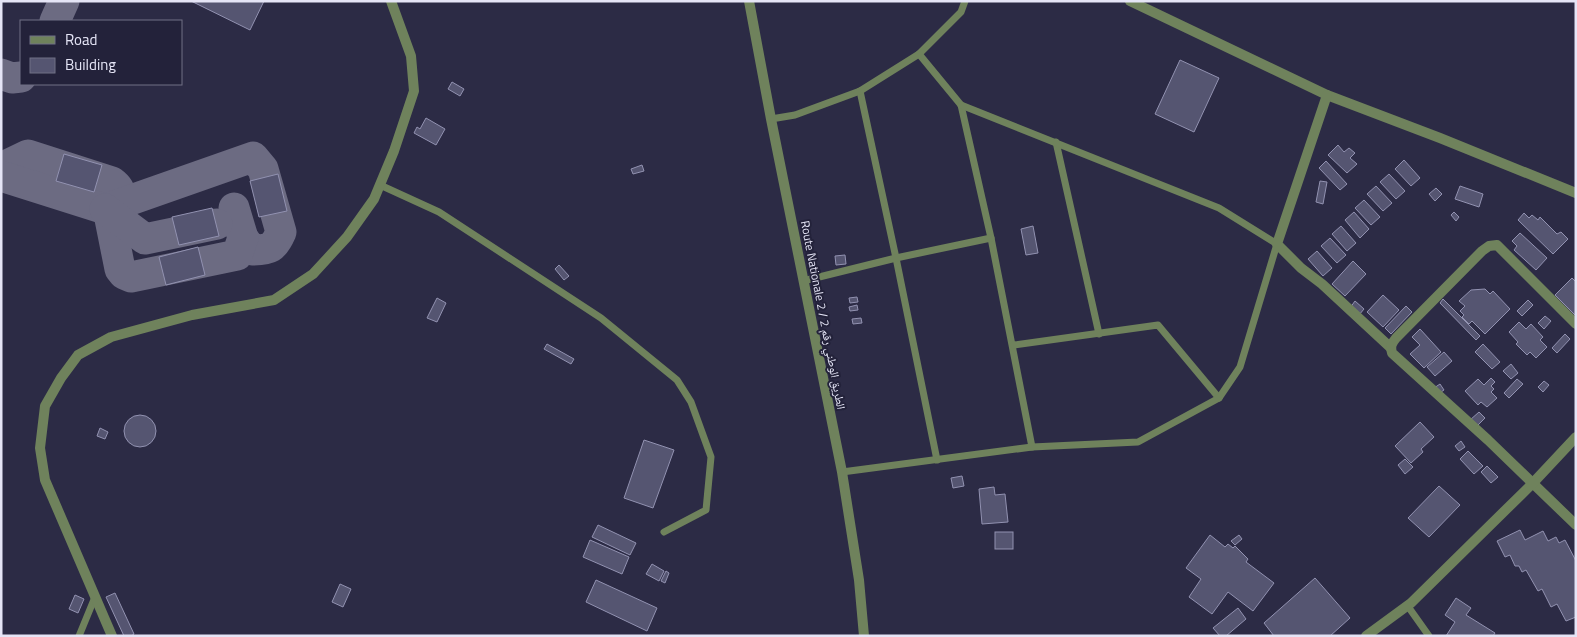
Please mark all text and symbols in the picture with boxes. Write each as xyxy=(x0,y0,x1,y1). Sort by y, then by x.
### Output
legend xyxy=(20,20,182,85)
text: Road xyxy=(65,28,97,51)
text: Building xyxy=(65,53,116,76)
street label: Route Nationale 2 / الطريق الوطني رقم 2 xyxy=(795,219,851,411)

